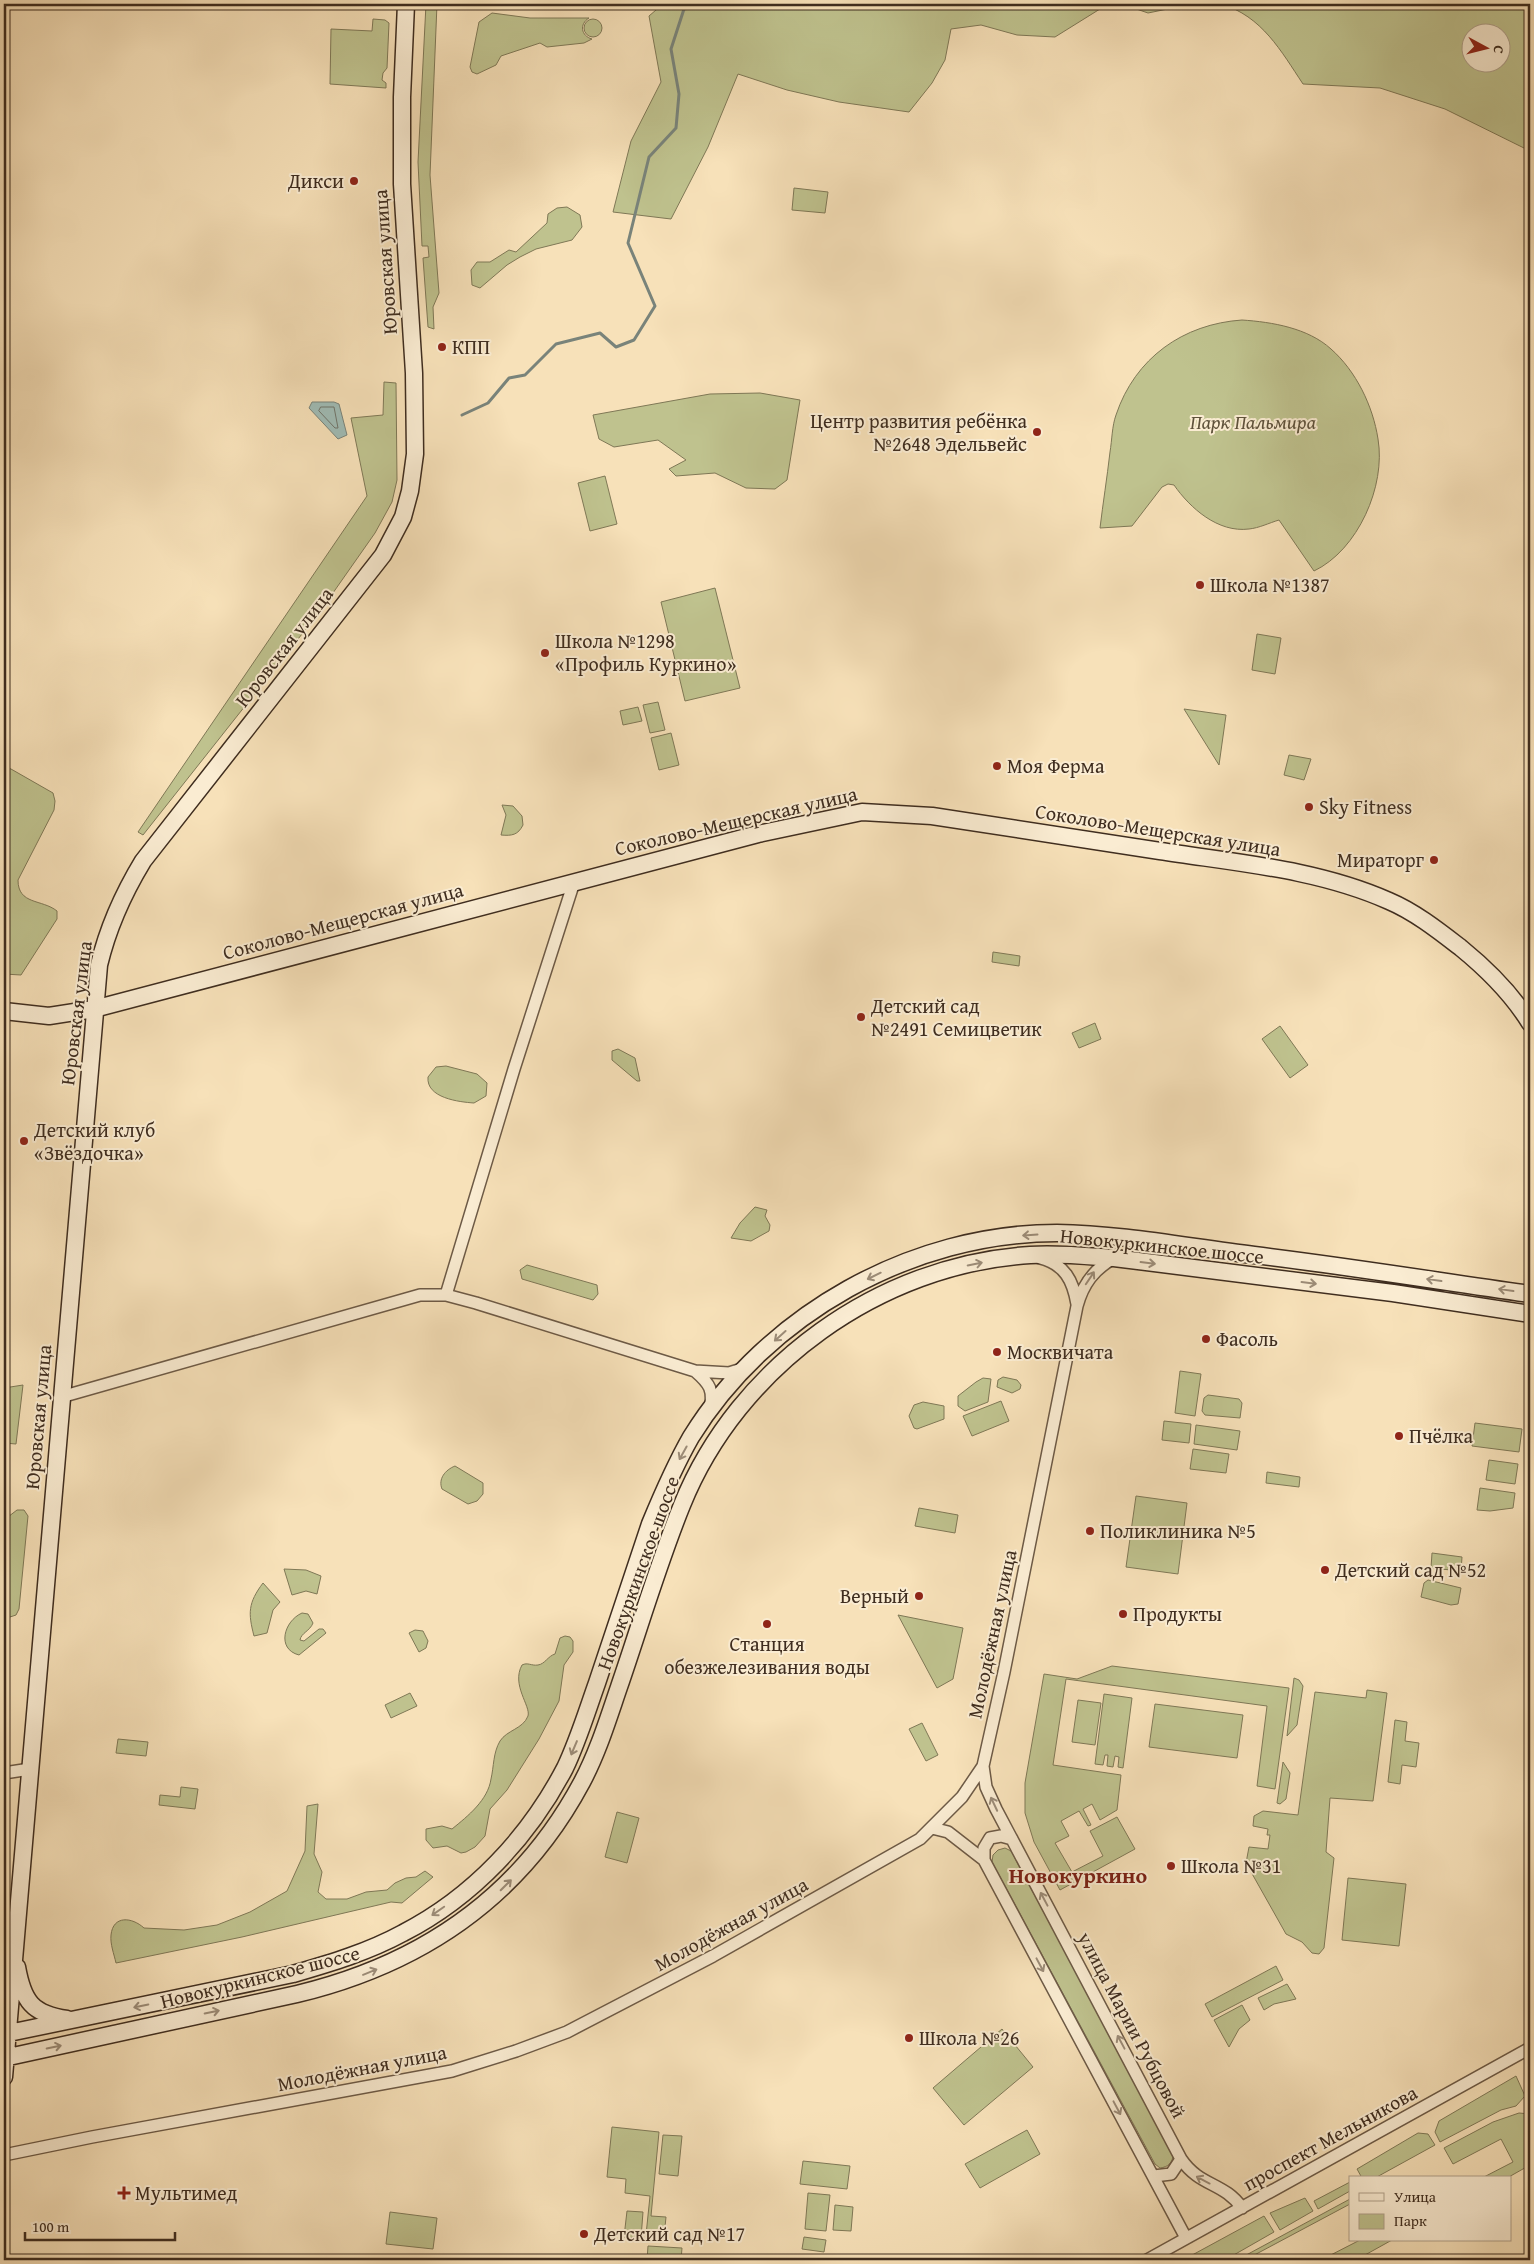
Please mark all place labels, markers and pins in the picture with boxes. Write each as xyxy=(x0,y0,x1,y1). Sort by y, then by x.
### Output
place label: Дикси xyxy=(287,166,344,195)
marker: Дикси xyxy=(348,175,360,187)
place label: КПП xyxy=(452,332,490,361)
marker: КПП xyxy=(436,341,448,353)
place label: Центр развития ребёнка №2648 Эдельвейс xyxy=(810,406,1027,458)
marker: Центр развития ребёнка №2648 Эдельвейс xyxy=(1031,426,1043,438)
place label: Школа №1387 xyxy=(1210,570,1330,599)
marker: Школа №1387 xyxy=(1194,579,1206,591)
place label: Школа №1298 «Профиль Куркино» xyxy=(555,626,736,678)
marker: Школа №1298 «Профиль Куркино» xyxy=(539,647,551,659)
place label: Моя Ферма xyxy=(1007,751,1105,780)
marker: Моя Ферма xyxy=(991,760,1003,772)
place label: Sky Fitness xyxy=(1319,792,1412,821)
marker: Sky Fitness xyxy=(1303,801,1315,813)
place label: Мираторг xyxy=(1337,845,1425,874)
marker: Мираторг xyxy=(1428,854,1440,866)
place label: Детский сад №2491 Семицветик xyxy=(870,991,1042,1043)
marker: Детский сад №2491 Семицветик xyxy=(855,1011,867,1023)
place label: Детский клуб «Звёздочка» xyxy=(33,1115,155,1167)
marker: Детский клуб «Звёздочка» xyxy=(18,1135,30,1147)
place label: Фасоль xyxy=(1216,1324,1278,1353)
marker: Фасоль xyxy=(1200,1333,1212,1345)
place label: Москвичата xyxy=(1007,1337,1114,1366)
marker: Москвичата xyxy=(991,1346,1003,1358)
place label: Пчёлка xyxy=(1409,1421,1473,1450)
marker: Пчёлка xyxy=(1393,1430,1405,1442)
place label: Поликлиника №5 xyxy=(1100,1516,1256,1545)
marker: Поликлиника №5 xyxy=(1084,1525,1096,1537)
place label: Детский сад №52 xyxy=(1334,1555,1486,1584)
marker: Детский сад №52 xyxy=(1319,1564,1331,1576)
place label: Верный xyxy=(840,1581,909,1610)
marker: Верный xyxy=(913,1590,925,1602)
place label: Продукты xyxy=(1133,1599,1222,1628)
marker: Продукты xyxy=(1117,1608,1129,1620)
marker: Станция обезжелезивания воды xyxy=(761,1618,773,1630)
place label: Станция обезжелезивания воды xyxy=(664,1629,870,1681)
place label: Школа №31 xyxy=(1181,1851,1281,1880)
marker: Школа №31 xyxy=(1165,1860,1177,1872)
place label: Школа №26 xyxy=(919,2023,1019,2052)
marker: Школа №26 xyxy=(903,2032,915,2044)
place label: Мультимед xyxy=(135,2178,238,2207)
marker: Мультимед xyxy=(117,2186,131,2200)
place label: Детский сад №17 xyxy=(593,2219,745,2248)
marker: Детский сад №17 xyxy=(578,2228,590,2240)

